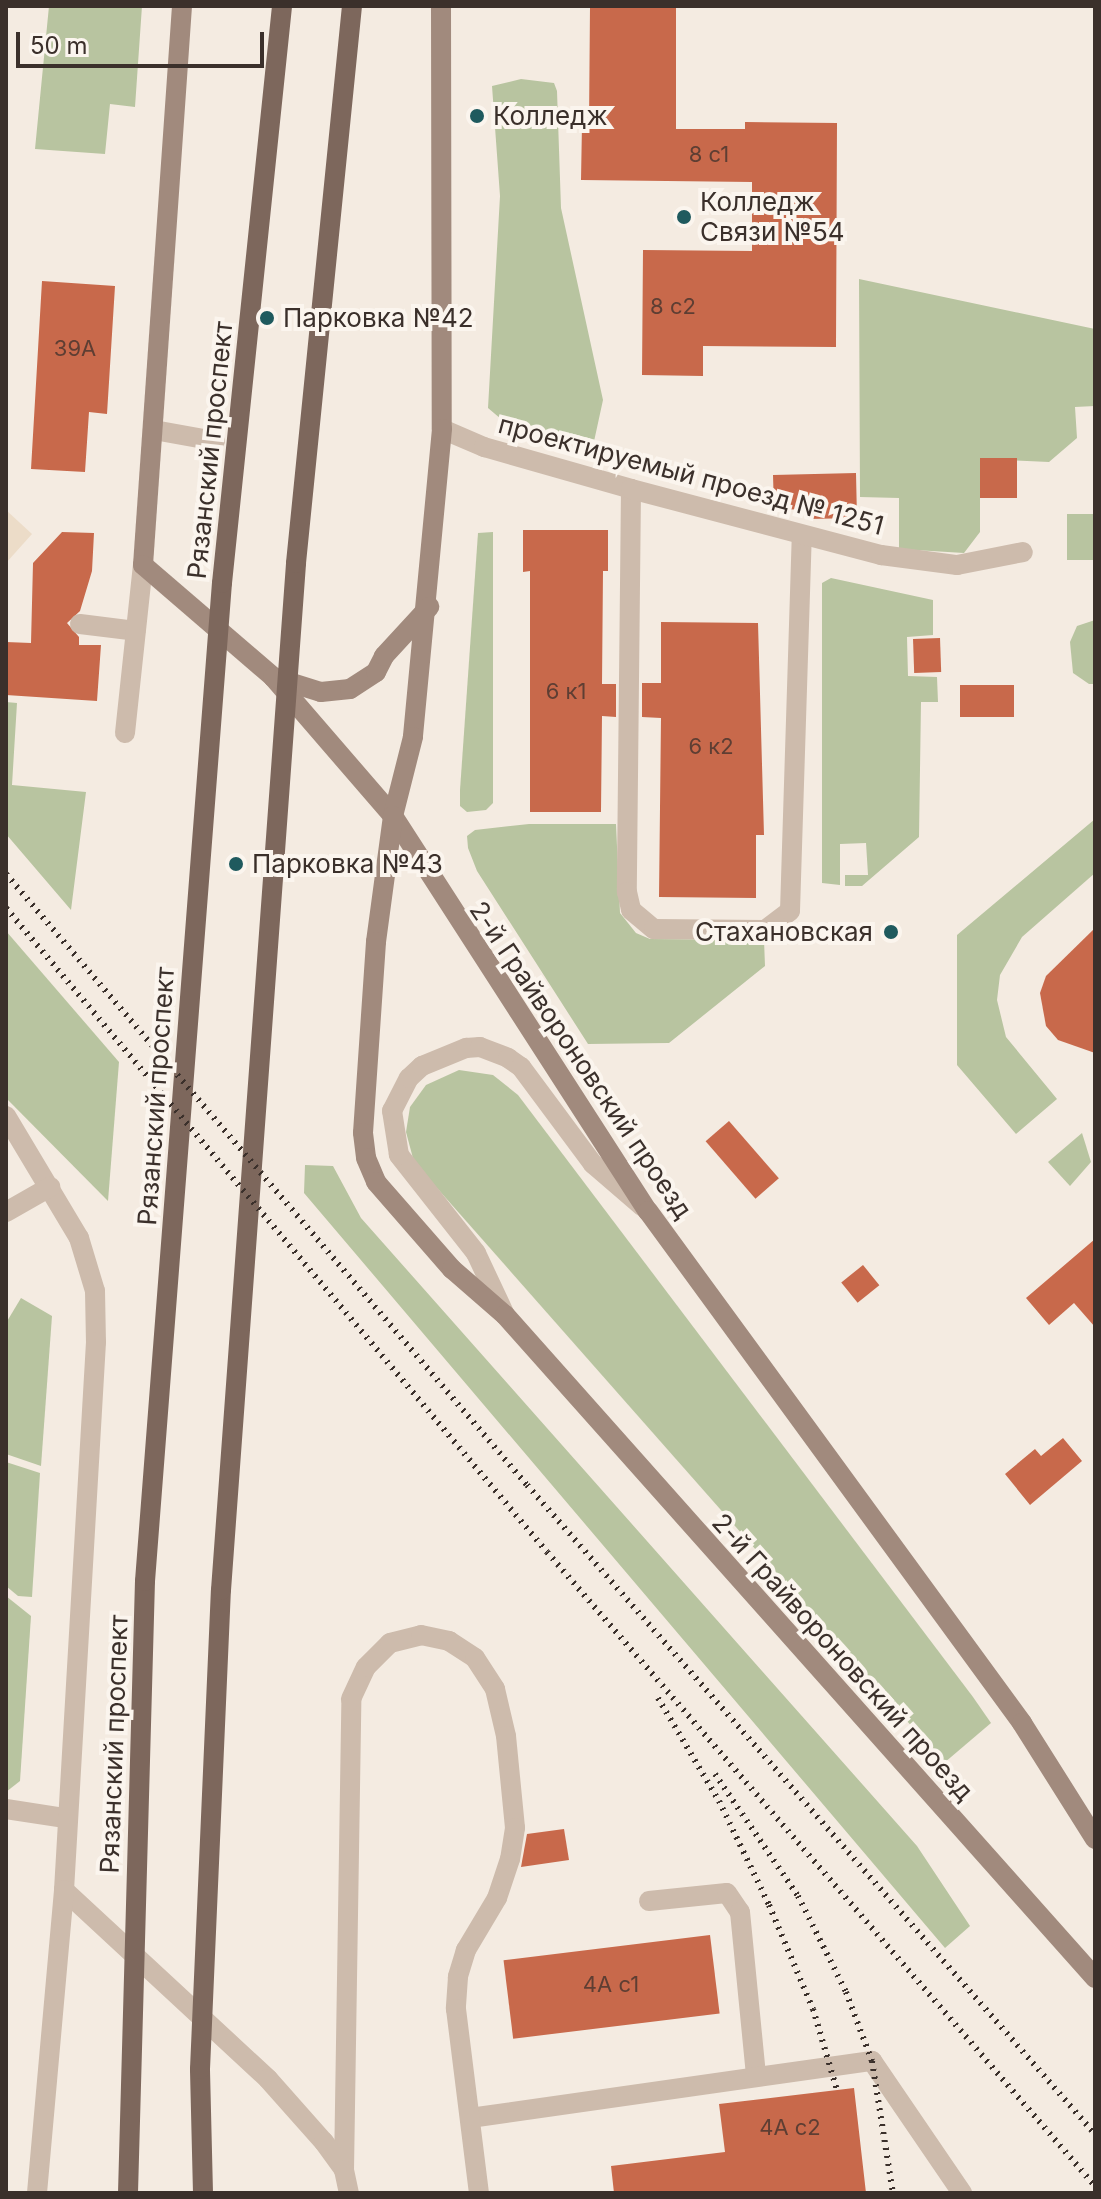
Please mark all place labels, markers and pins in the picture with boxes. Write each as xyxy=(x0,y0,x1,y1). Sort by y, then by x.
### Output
place label: Колледж xyxy=(493,100,607,132)
marker: Колледж xyxy=(468,107,486,125)
place label: Колледж Связи №54 xyxy=(700,186,845,248)
marker: Колледж Связи №54 xyxy=(675,208,693,226)
place label: Парковка №42 xyxy=(283,302,474,334)
marker: Парковка №42 xyxy=(258,309,276,327)
place label: Парковка №43 xyxy=(252,848,443,880)
marker: Парковка №43 xyxy=(227,855,245,873)
place label: Стахановская xyxy=(695,916,873,948)
marker: Стахановская xyxy=(880,921,902,943)

